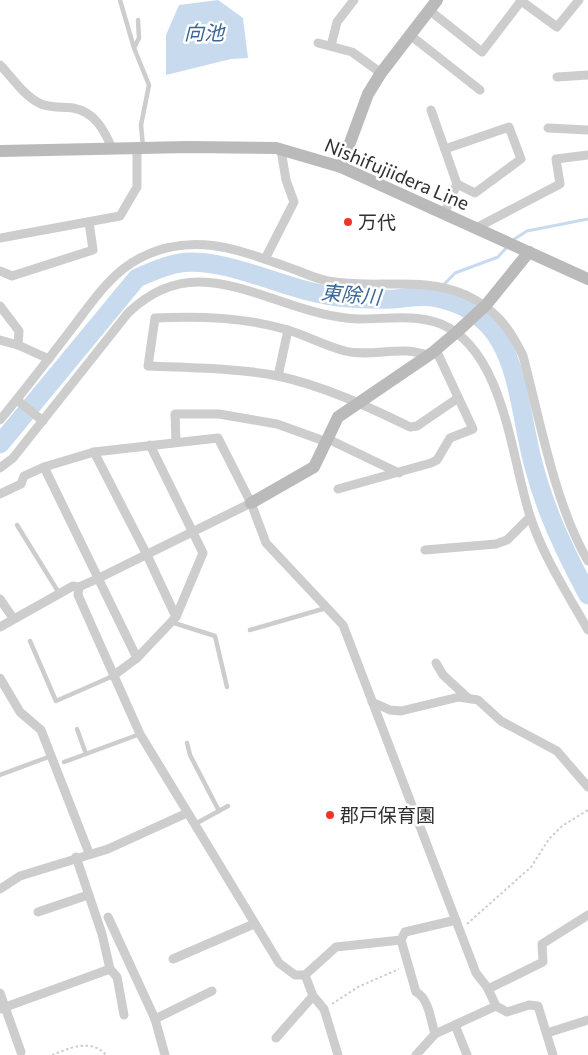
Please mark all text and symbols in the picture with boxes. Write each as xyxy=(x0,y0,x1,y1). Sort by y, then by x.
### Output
water label: 向池 xyxy=(184,20,226,44)
street label: Nishifujiidera Line xyxy=(321,133,473,214)
place label: 万代 xyxy=(358,210,396,233)
marker: 万代 xyxy=(342,216,354,228)
water label: 東除川 xyxy=(320,279,384,309)
place label: 郡戸保育園 xyxy=(340,803,435,826)
marker: 郡戸保育園 xyxy=(324,809,336,821)

